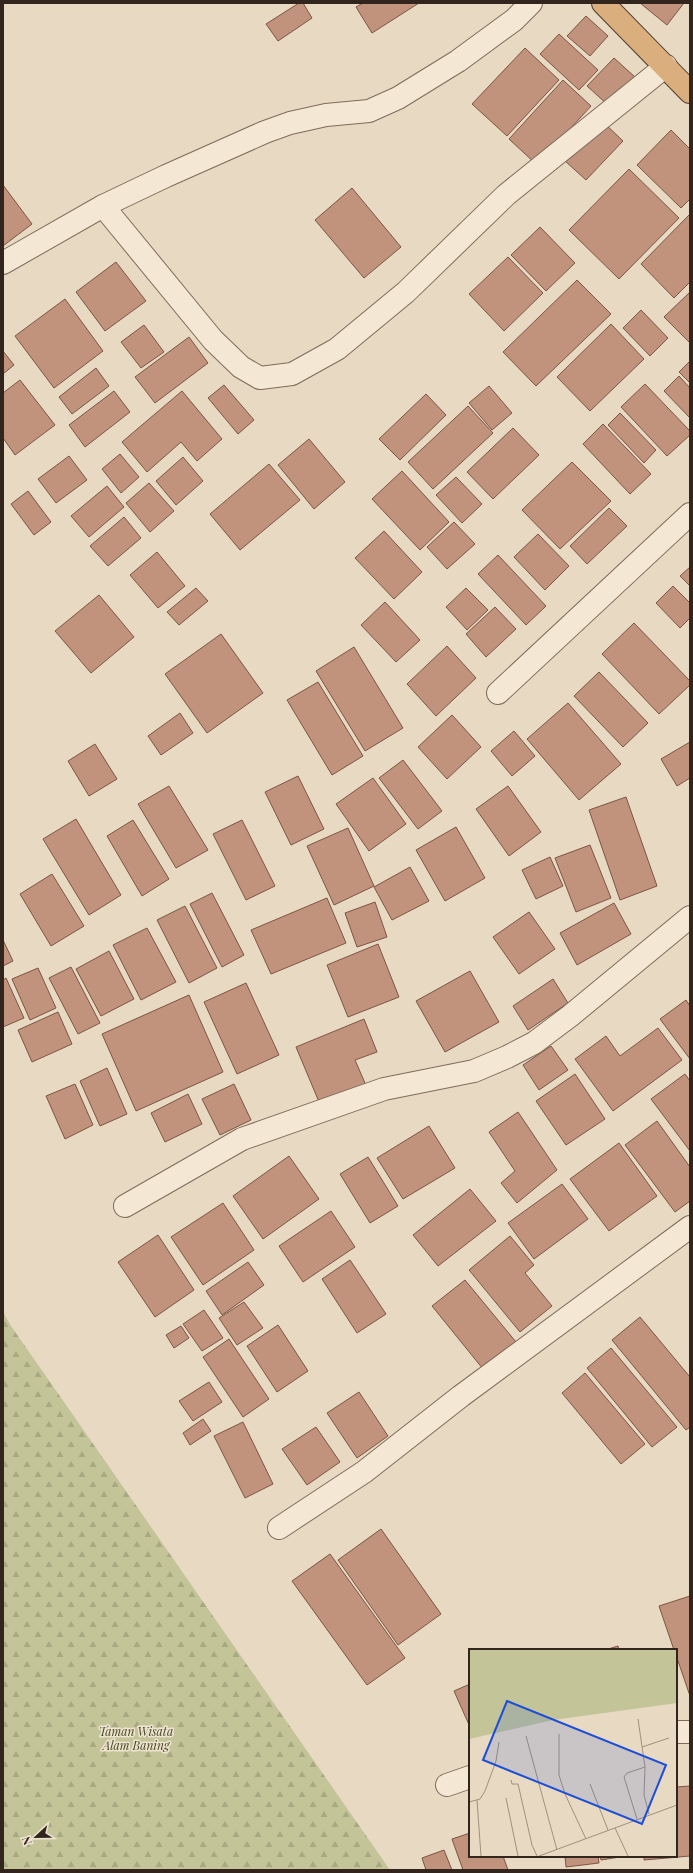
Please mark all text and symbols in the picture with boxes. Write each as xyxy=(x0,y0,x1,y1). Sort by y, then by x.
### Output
inset map xyxy=(469,1649,677,1857)
park label: Taman Wisata Alam Baning xyxy=(99,1723,173,1753)
north arrow xyxy=(16,1817,56,1857)
text: N xyxy=(18,1834,35,1847)

